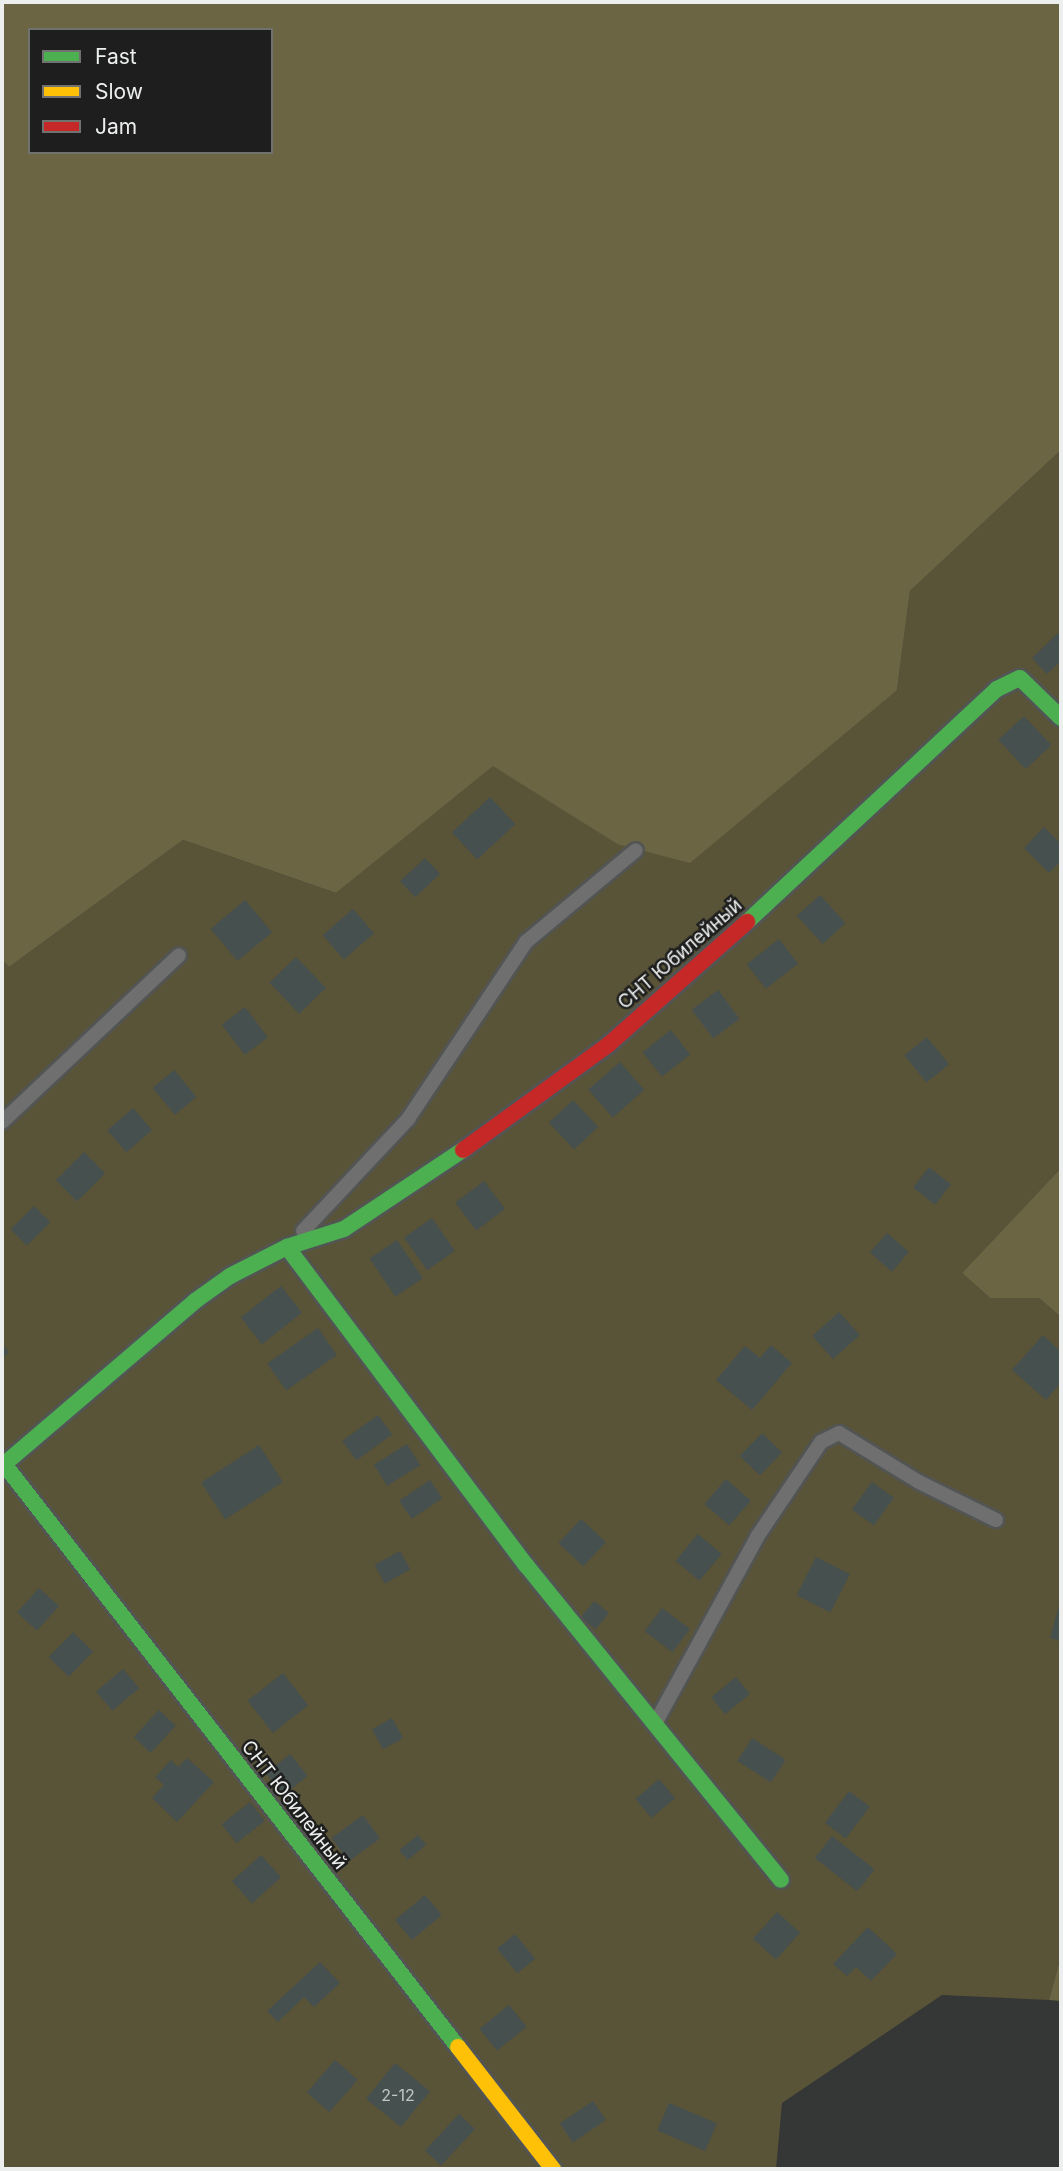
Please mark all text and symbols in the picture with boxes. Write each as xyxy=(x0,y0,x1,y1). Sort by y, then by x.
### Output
legend xyxy=(28,28,273,154)
text: Fast xyxy=(95,44,137,69)
text: Slow xyxy=(95,79,143,104)
text: Jam xyxy=(95,114,137,139)
street label: СНТ Юбилейный xyxy=(613,894,747,1014)
street label: СНТ Юбилейный xyxy=(237,1736,351,1874)
house number: 2-12 xyxy=(381,2085,415,2105)

